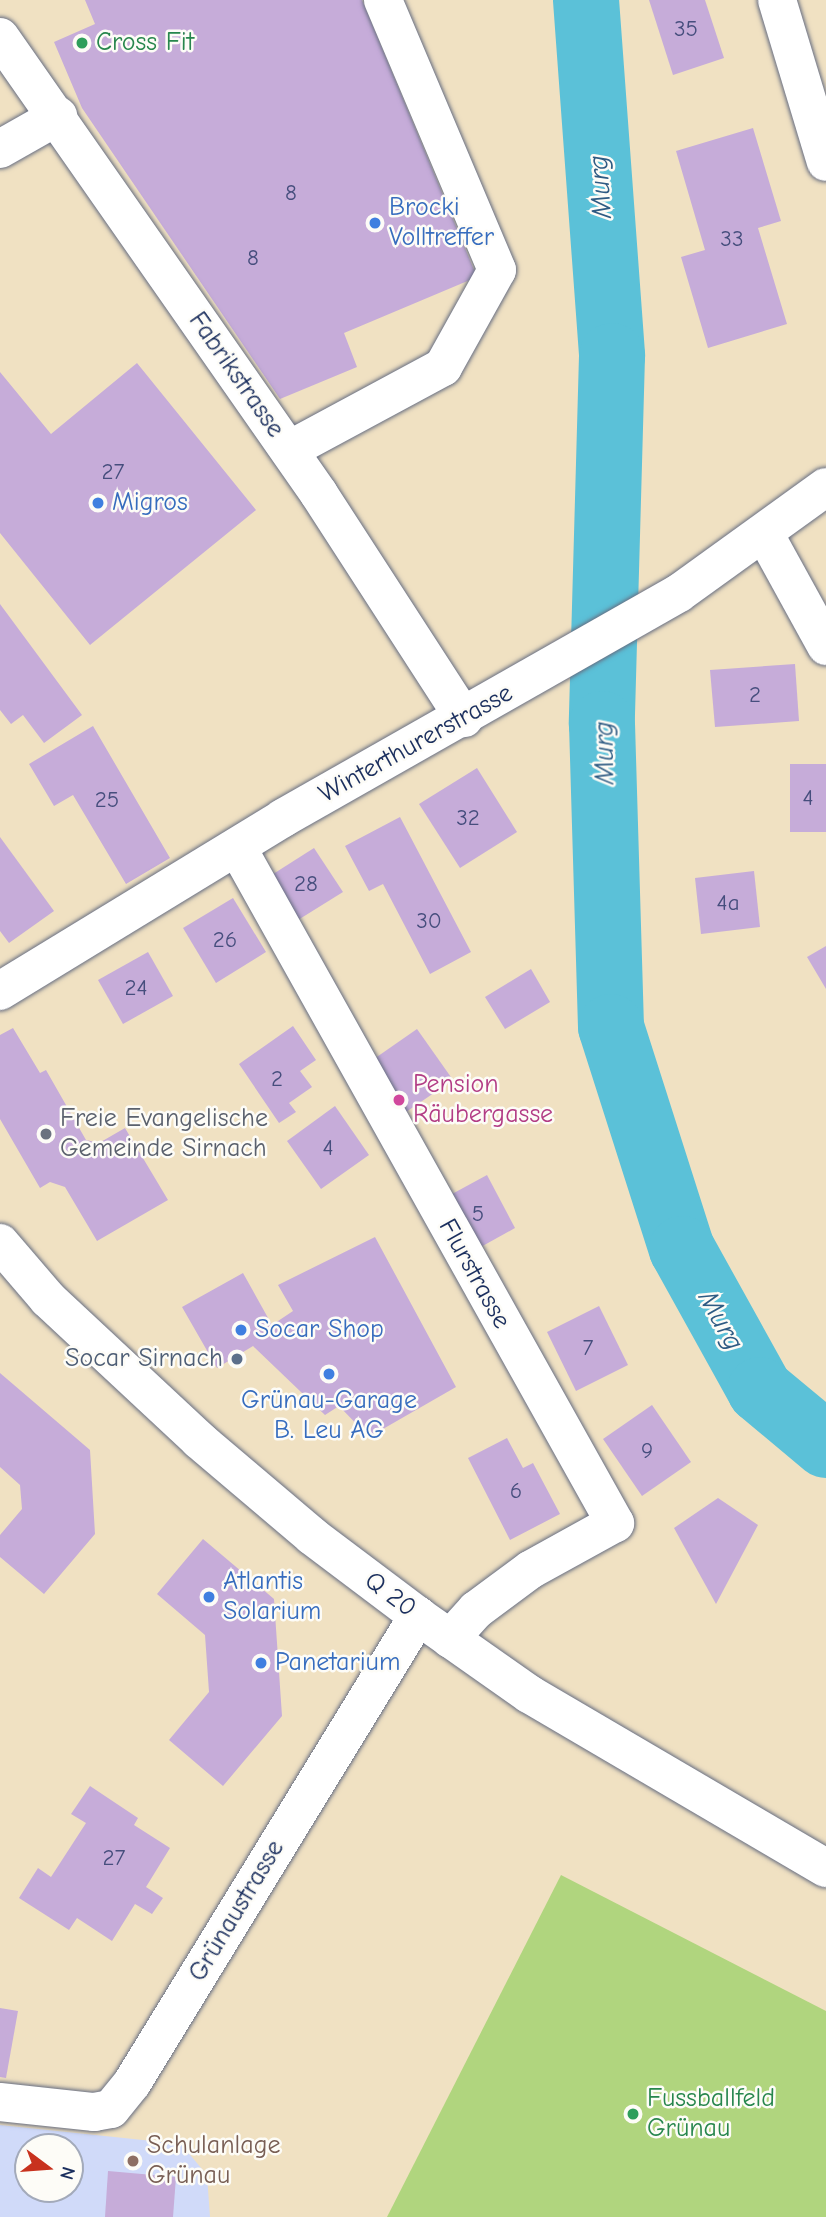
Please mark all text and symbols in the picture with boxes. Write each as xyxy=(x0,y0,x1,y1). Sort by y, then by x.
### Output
house number: 35 xyxy=(674,15,698,43)
place label: Cross Fit xyxy=(96,27,194,59)
marker: Cross Fit xyxy=(74,35,90,51)
water label: Murg xyxy=(581,154,619,220)
house number: 8 xyxy=(285,179,297,207)
place label: Brocki Volltreffer xyxy=(389,192,494,254)
marker: Brocki Volltreffer xyxy=(367,215,383,231)
house number: 33 xyxy=(720,225,744,253)
house number: 8 xyxy=(247,244,259,272)
street label: Fabrikstrasse xyxy=(181,306,291,444)
house number: 27 xyxy=(102,458,124,486)
place label: Migros xyxy=(112,487,188,519)
marker: Migros xyxy=(90,495,106,511)
street label: Winterthurerstrasse xyxy=(314,678,518,810)
house number: 2 xyxy=(749,681,761,709)
water label: Murg xyxy=(587,721,621,785)
house number: 4 xyxy=(802,784,814,812)
house number: 25 xyxy=(95,786,119,814)
house number: 32 xyxy=(456,804,480,832)
house number: 28 xyxy=(294,870,318,898)
house number: 4a xyxy=(717,889,739,917)
house number: 30 xyxy=(416,907,442,935)
house number: 26 xyxy=(213,926,237,954)
house number: 24 xyxy=(124,974,148,1002)
house number: 2 xyxy=(271,1065,283,1093)
place label: Pension Räubergasse xyxy=(413,1069,553,1130)
marker: Pension Räubergasse xyxy=(391,1092,407,1108)
place label: Freie Evangelische Gemeinde Sirnach xyxy=(60,1103,268,1164)
marker: Freie Evangelische Gemeinde Sirnach xyxy=(38,1126,54,1142)
house number: 4 xyxy=(322,1134,334,1162)
house number: 5 xyxy=(472,1200,484,1228)
street label: Flurstrasse xyxy=(431,1214,517,1334)
water label: Murg xyxy=(691,1284,751,1356)
place label: Socar Shop xyxy=(255,1314,384,1346)
marker: Socar Shop xyxy=(233,1322,249,1338)
house number: 7 xyxy=(583,1334,593,1362)
place label: Socar Sirnach xyxy=(65,1343,223,1375)
marker: Socar Sirnach xyxy=(229,1351,245,1367)
marker: Grünau-Garage B. Leu AG xyxy=(321,1366,337,1382)
place label: Grünau-Garage B. Leu AG xyxy=(241,1385,417,1446)
house number: 9 xyxy=(641,1437,653,1465)
house number: 6 xyxy=(510,1477,522,1505)
place label: Atlantis Solarium xyxy=(223,1566,321,1628)
street label: Q 20 xyxy=(358,1566,422,1624)
marker: Atlantis Solarium xyxy=(201,1589,217,1605)
place label: Panetarium xyxy=(275,1647,400,1679)
marker: Panetarium xyxy=(253,1655,269,1671)
street label: Grünaustrasse xyxy=(183,1835,291,1987)
house number: 27 xyxy=(103,1844,125,1872)
place label: Fussballfeld Grünau xyxy=(647,2083,775,2144)
marker: Fussballfeld Grünau xyxy=(625,2106,641,2122)
place label: Schulanlage Grünau xyxy=(147,2130,281,2192)
north arrow xyxy=(14,2133,84,2203)
marker: Schulanlage Grünau xyxy=(125,2153,141,2169)
text: N xyxy=(55,2164,80,2182)

